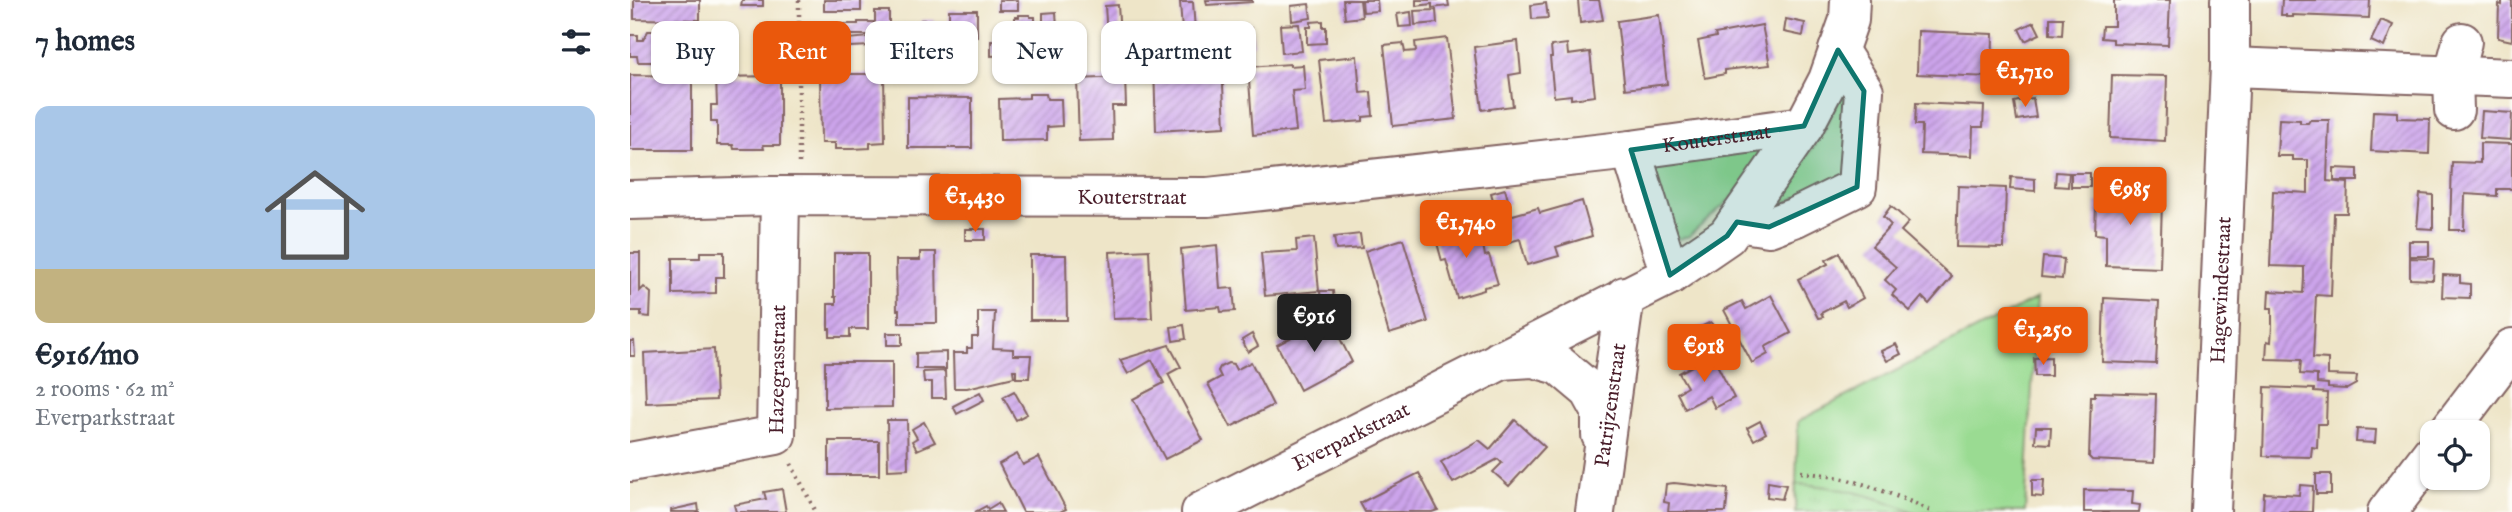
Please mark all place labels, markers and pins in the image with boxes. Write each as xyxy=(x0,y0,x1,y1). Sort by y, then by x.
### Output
pin: €1,710 xyxy=(1968,50,2082,109)
pin: €985 xyxy=(2089,168,2171,227)
pin: €1,430 xyxy=(918,174,1032,234)
pin: €1,740 xyxy=(1409,201,1523,260)
pin: €916 xyxy=(1273,294,1355,354)
pin: €1,250 xyxy=(1986,308,2100,367)
pin: €918 xyxy=(1663,324,1745,384)

